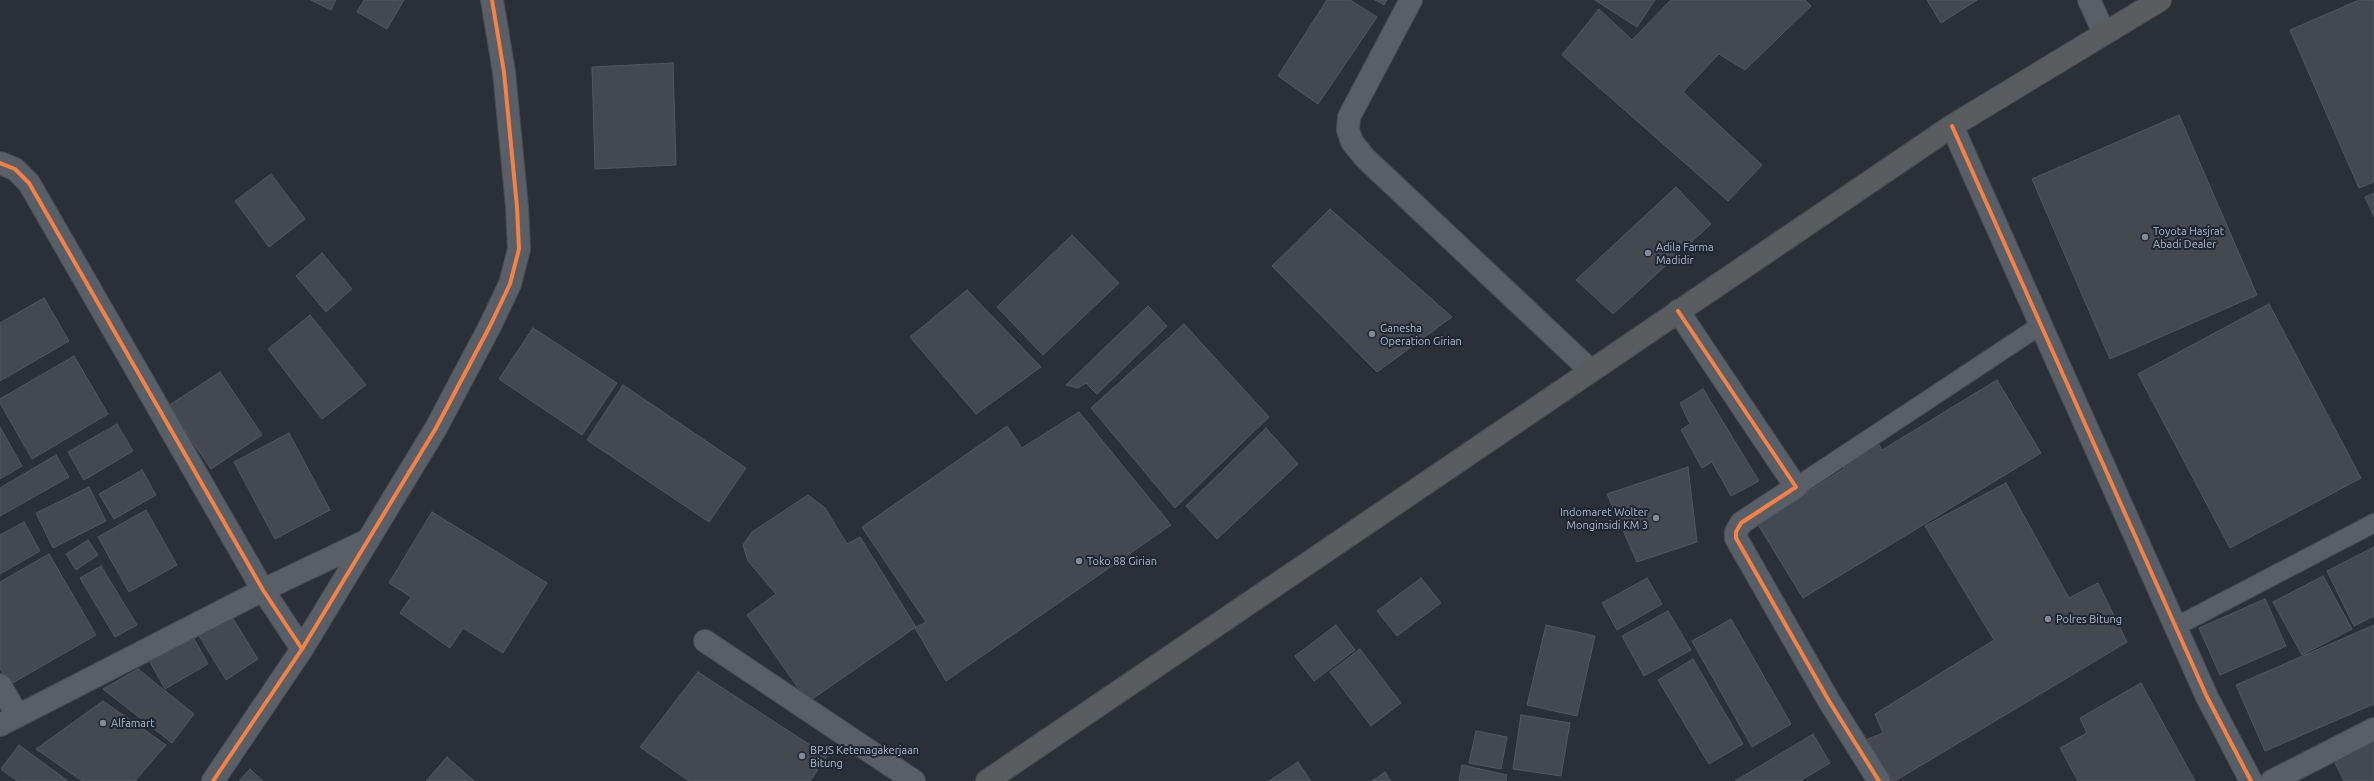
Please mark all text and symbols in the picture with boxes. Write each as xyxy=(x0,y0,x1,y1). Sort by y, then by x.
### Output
place label: Toyota Hasjrat Abadi Dealer xyxy=(2153,224,2224,250)
marker: Toyota Hasjrat Abadi Dealer xyxy=(2140,232,2150,242)
place label: Adila Farma Madidir xyxy=(1656,240,1714,266)
marker: Adila Farma Madidir xyxy=(1643,248,1653,258)
place label: Ganesha Operation Girian xyxy=(1380,321,1462,347)
marker: Ganesha Operation Girian xyxy=(1367,329,1377,339)
place label: Indomaret Wolter Monginsidi KM 3 xyxy=(1560,505,1648,531)
marker: Indomaret Wolter Monginsidi KM 3 xyxy=(1651,513,1661,523)
place label: Toko 88 Girian xyxy=(1087,554,1157,568)
marker: Toko 88 Girian xyxy=(1074,556,1084,566)
place label: Polres Bitung xyxy=(2056,612,2122,626)
marker: Polres Bitung xyxy=(2043,614,2053,624)
place label: Alfamart xyxy=(111,716,155,730)
marker: Alfamart xyxy=(98,718,108,728)
place label: BPJS Ketenagakerjaan Bitung xyxy=(810,743,919,769)
marker: BPJS Ketenagakerjaan Bitung xyxy=(797,751,807,761)

